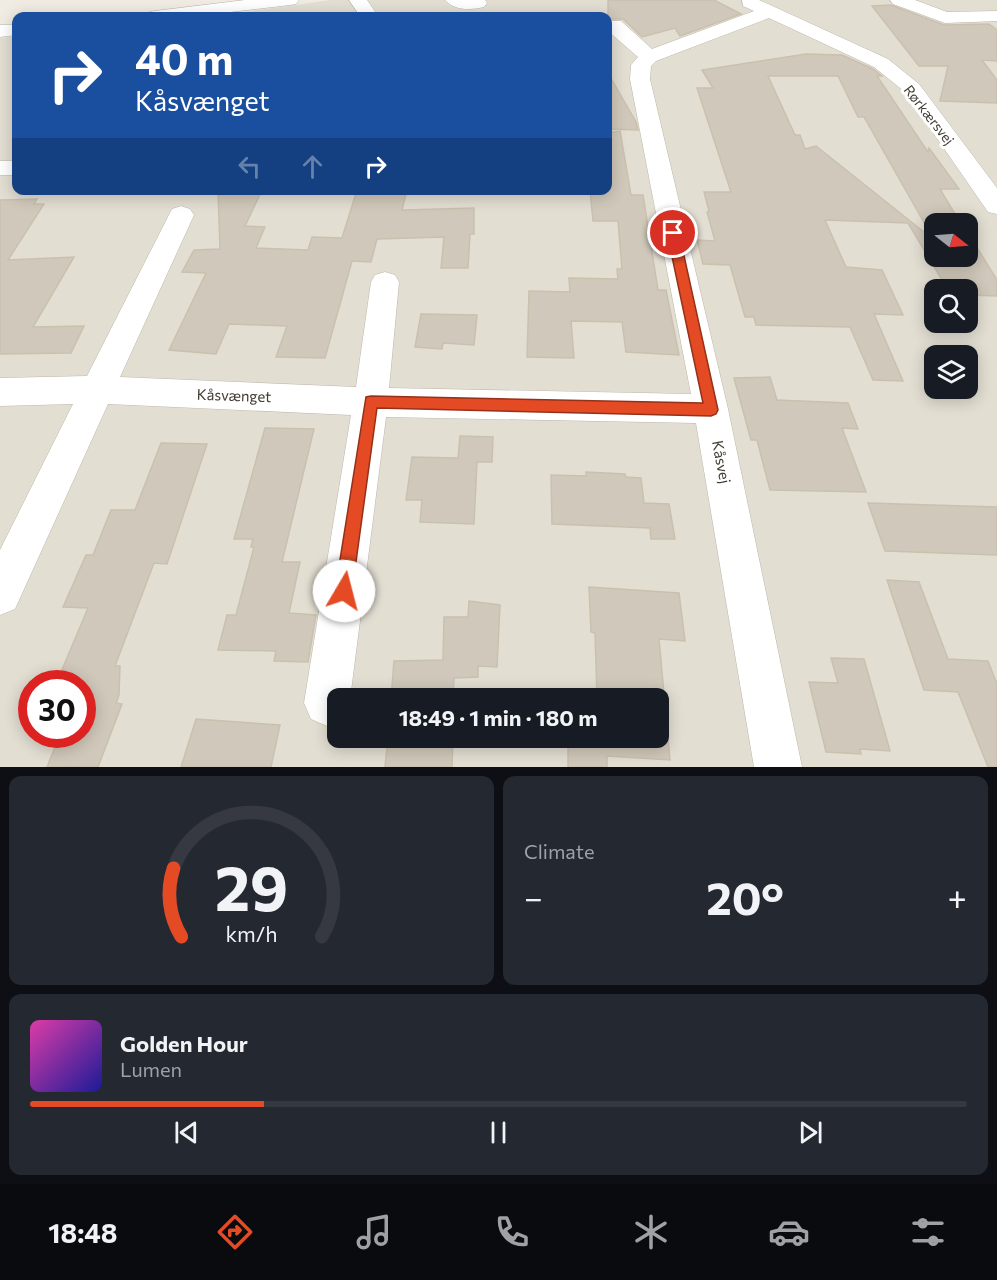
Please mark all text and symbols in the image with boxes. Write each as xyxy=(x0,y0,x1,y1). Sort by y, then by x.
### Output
text: 40 m xyxy=(135,32,233,84)
icon: right xyxy=(36,36,114,114)
street label: Rørkærsvej xyxy=(901,81,958,148)
text: Kåsvænget xyxy=(135,84,270,117)
icon: left xyxy=(233,150,266,183)
icon: ahead xyxy=(296,150,329,183)
icon: right xyxy=(359,150,392,183)
pin xyxy=(647,207,698,258)
north arrow xyxy=(924,213,978,267)
map controls xyxy=(924,213,978,399)
icon: arrive xyxy=(656,216,689,249)
button: search xyxy=(924,279,978,333)
button: layers xyxy=(924,345,978,399)
street label: Kåsvænget xyxy=(196,385,272,405)
street label: Kåsvej xyxy=(709,439,735,485)
position arrow xyxy=(312,559,376,623)
speed limit sign: 30 xyxy=(18,670,96,748)
text: 18:49 · 1 min · 180 m xyxy=(399,704,597,731)
text: Climate xyxy=(524,839,594,863)
text: 29 xyxy=(215,848,288,924)
text: 20° xyxy=(706,869,784,924)
text: − xyxy=(524,876,543,917)
text: + xyxy=(948,876,967,917)
text: km/h xyxy=(225,921,278,947)
text: Golden Hour xyxy=(120,1030,248,1057)
text: Lumen xyxy=(120,1057,182,1081)
icon: previous xyxy=(170,1116,203,1149)
icon: pause xyxy=(482,1116,515,1149)
icon: next xyxy=(794,1116,827,1149)
icon: directions xyxy=(214,1211,256,1253)
icon: music xyxy=(353,1211,395,1253)
icon: phone xyxy=(491,1211,533,1253)
icon: climate xyxy=(630,1211,672,1253)
icon: car xyxy=(768,1211,810,1253)
icon: filters xyxy=(907,1211,949,1253)
text: 18:48 xyxy=(48,1216,118,1249)

